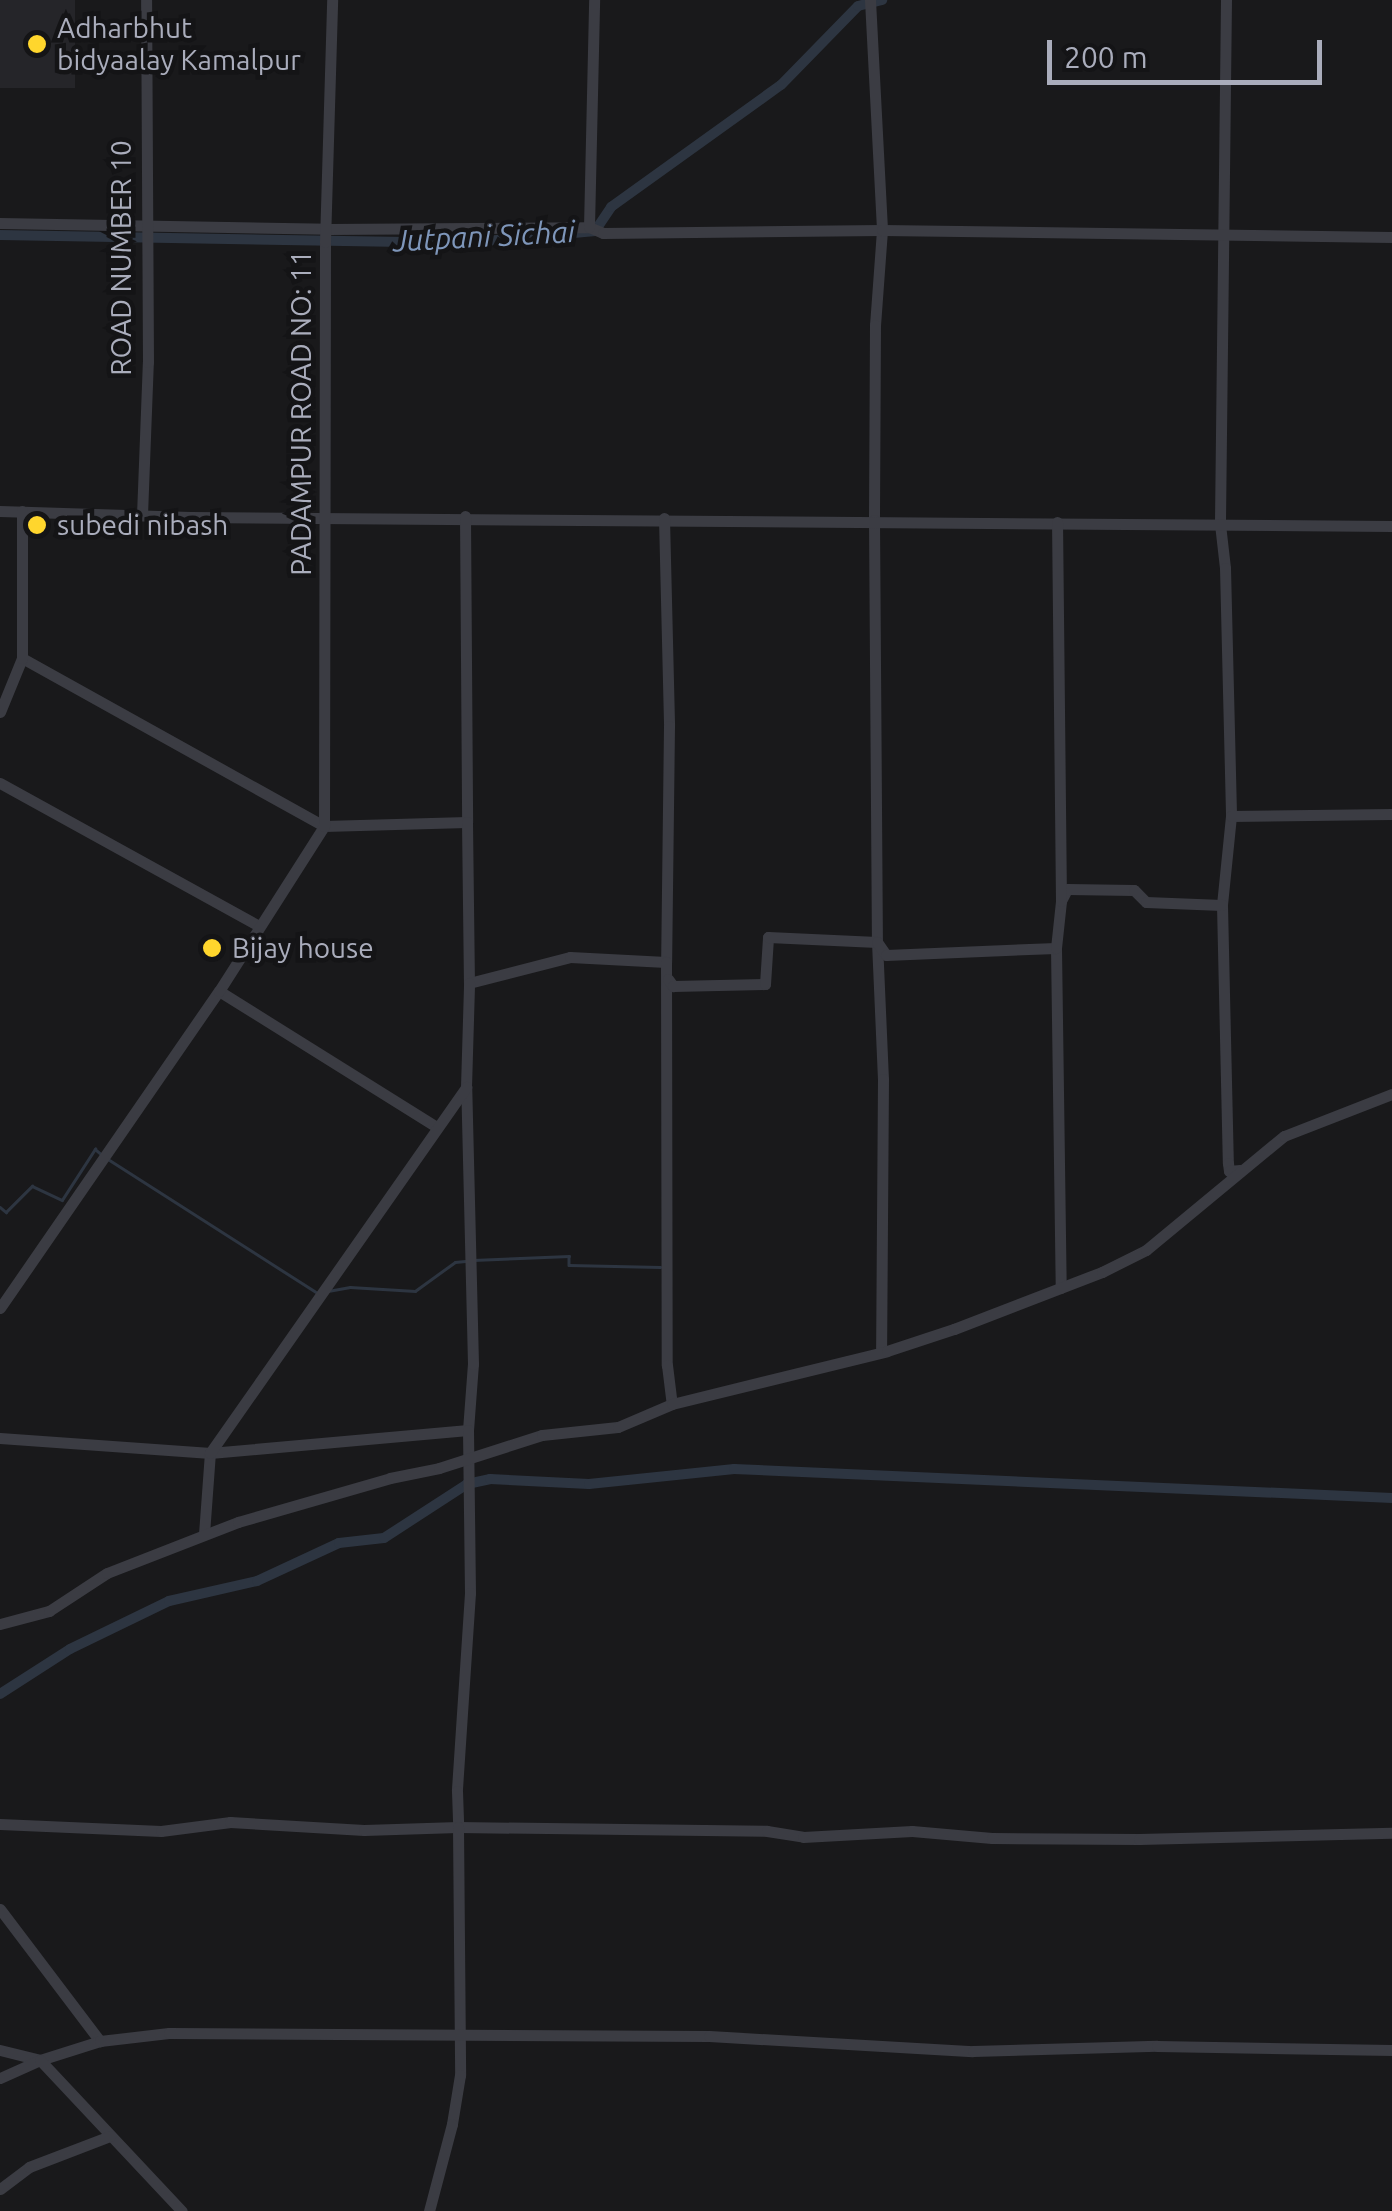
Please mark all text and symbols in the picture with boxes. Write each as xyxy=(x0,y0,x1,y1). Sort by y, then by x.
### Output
place label: Adharbhut bidyaalay Kamalpur xyxy=(57,11,301,77)
scale bar xyxy=(1052,20,1327,82)
marker: Adharbhut bidyaalay Kamalpur xyxy=(26,33,48,55)
text: 200 m xyxy=(1064,40,1148,74)
street label: ROAD NUMBER 10 xyxy=(104,140,138,376)
water label: Jutpani Sichai xyxy=(392,213,576,259)
street label: PADAMPUR ROAD NO: 11 xyxy=(284,250,318,576)
place label: subedi nibash xyxy=(57,508,228,542)
marker: subedi nibash xyxy=(26,514,48,536)
place label: Bijay house xyxy=(232,931,374,965)
marker: Bijay house xyxy=(201,937,223,959)

